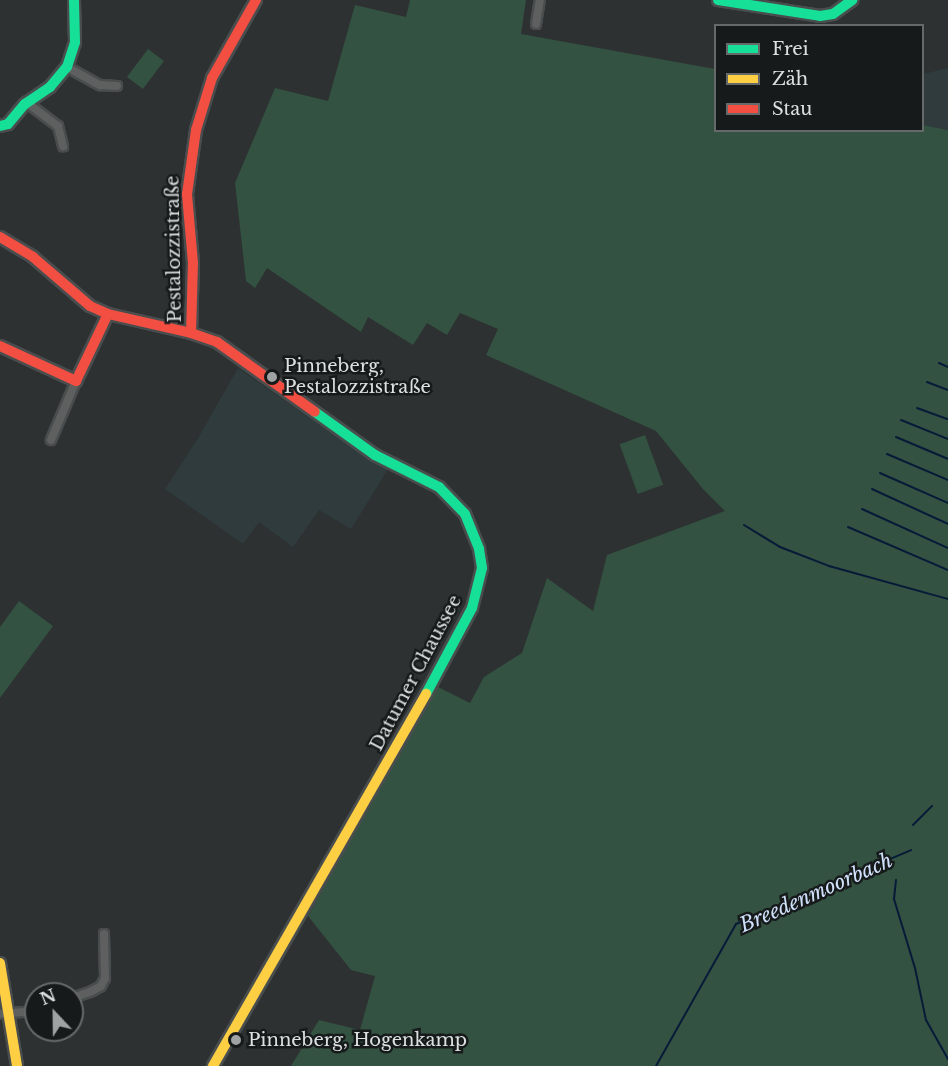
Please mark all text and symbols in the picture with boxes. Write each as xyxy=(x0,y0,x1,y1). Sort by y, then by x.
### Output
legend xyxy=(714,24,924,132)
text: Frei xyxy=(772,38,809,60)
text: Zäh xyxy=(772,68,808,90)
text: Stau xyxy=(772,98,812,120)
street label: Pestalozzistraße xyxy=(162,175,186,323)
place label: Pinneberg, Pestalozzistraße xyxy=(284,356,431,398)
marker: Pinneberg, Pestalozzistraße xyxy=(265,370,279,384)
street label: Datumer Chaussee xyxy=(366,591,466,755)
water label: Breedenmoorbach xyxy=(736,849,896,937)
north arrow xyxy=(24,982,84,1042)
text: N xyxy=(37,985,59,1009)
place label: Pinneberg, Hogenkamp xyxy=(248,1029,467,1051)
marker: Pinneberg, Hogenkamp xyxy=(229,1033,243,1047)

